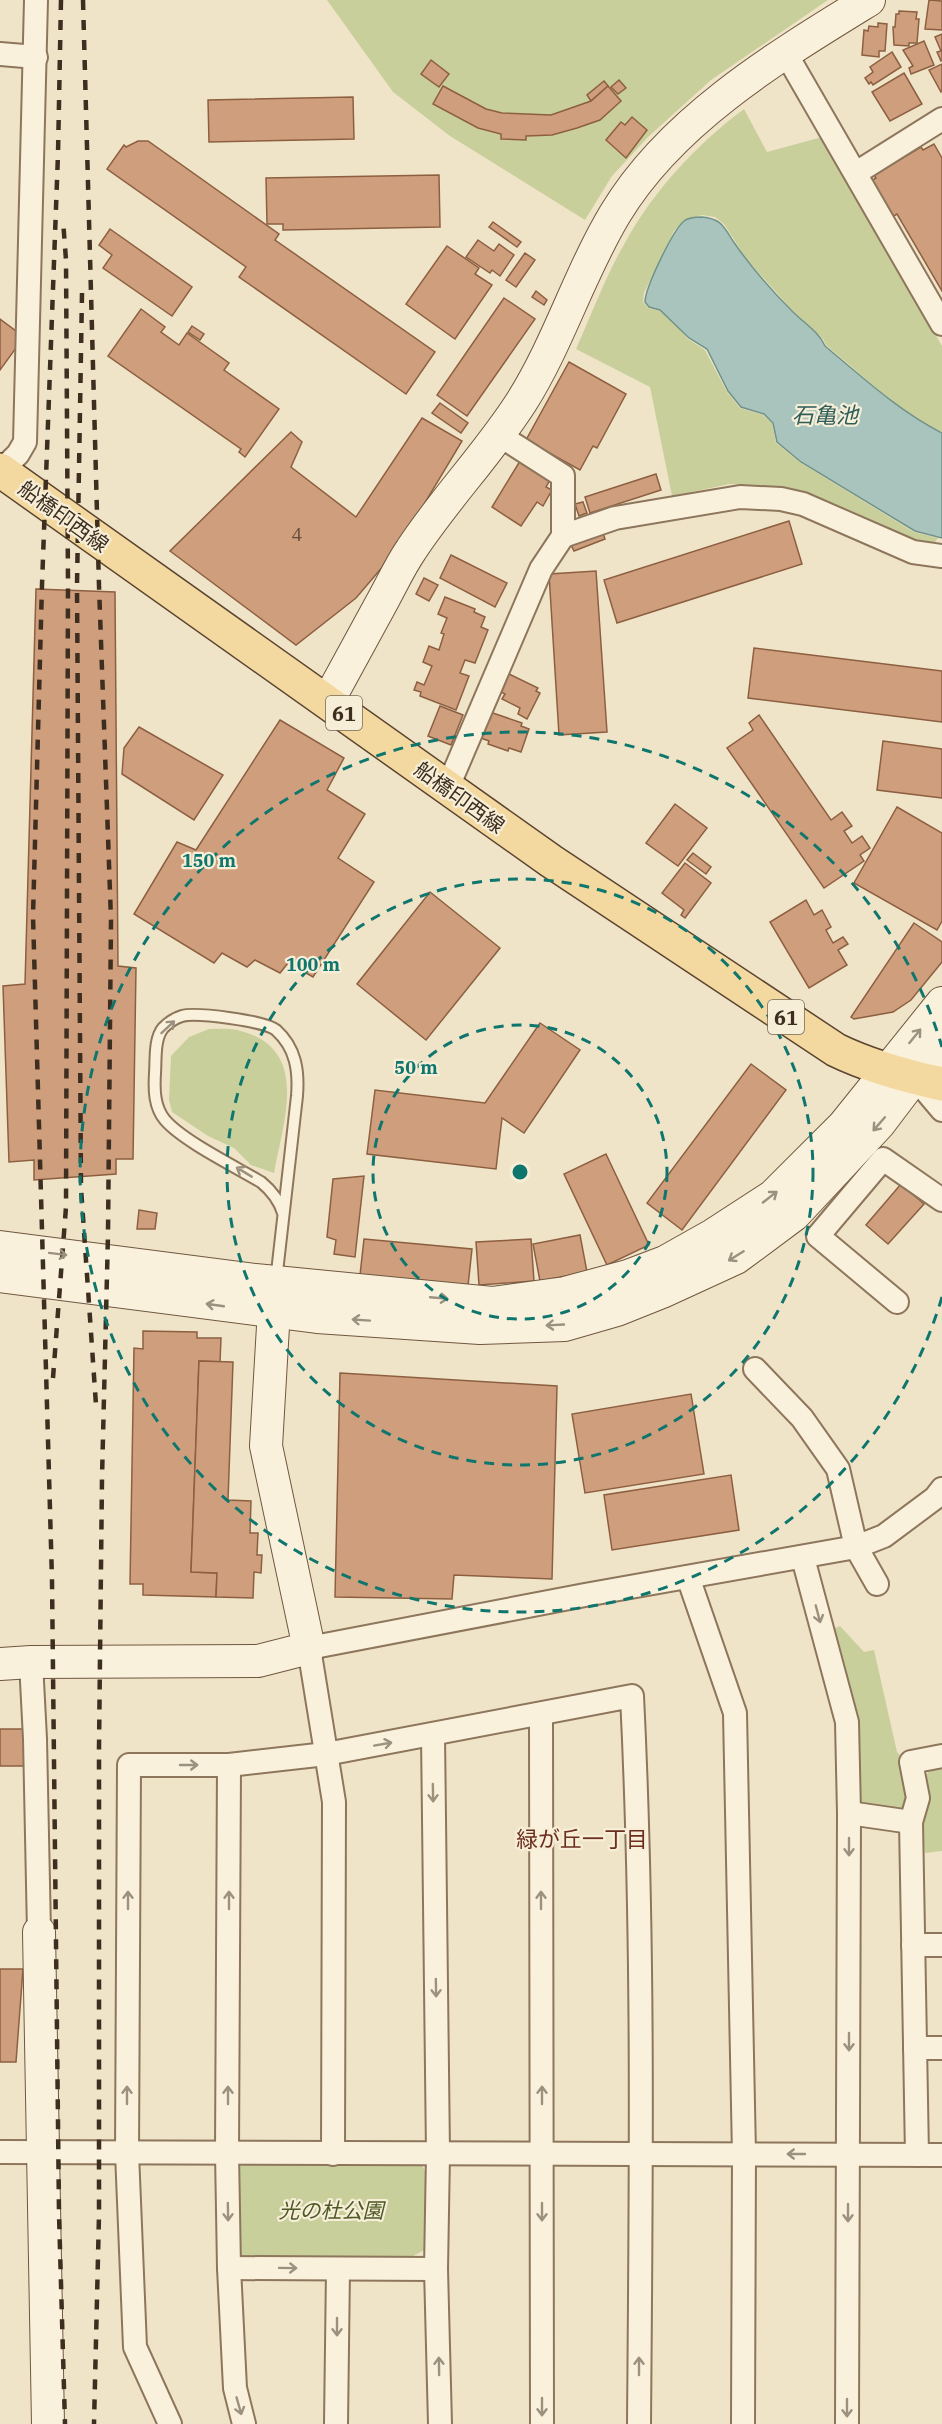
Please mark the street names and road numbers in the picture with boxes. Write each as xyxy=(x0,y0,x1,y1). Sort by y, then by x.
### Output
street label: 船橋印西線 xyxy=(13,474,115,558)
road number: 61 xyxy=(326,696,362,730)
street label: 船橋印西線 xyxy=(409,755,511,839)
road number: 61 xyxy=(768,1000,804,1034)

